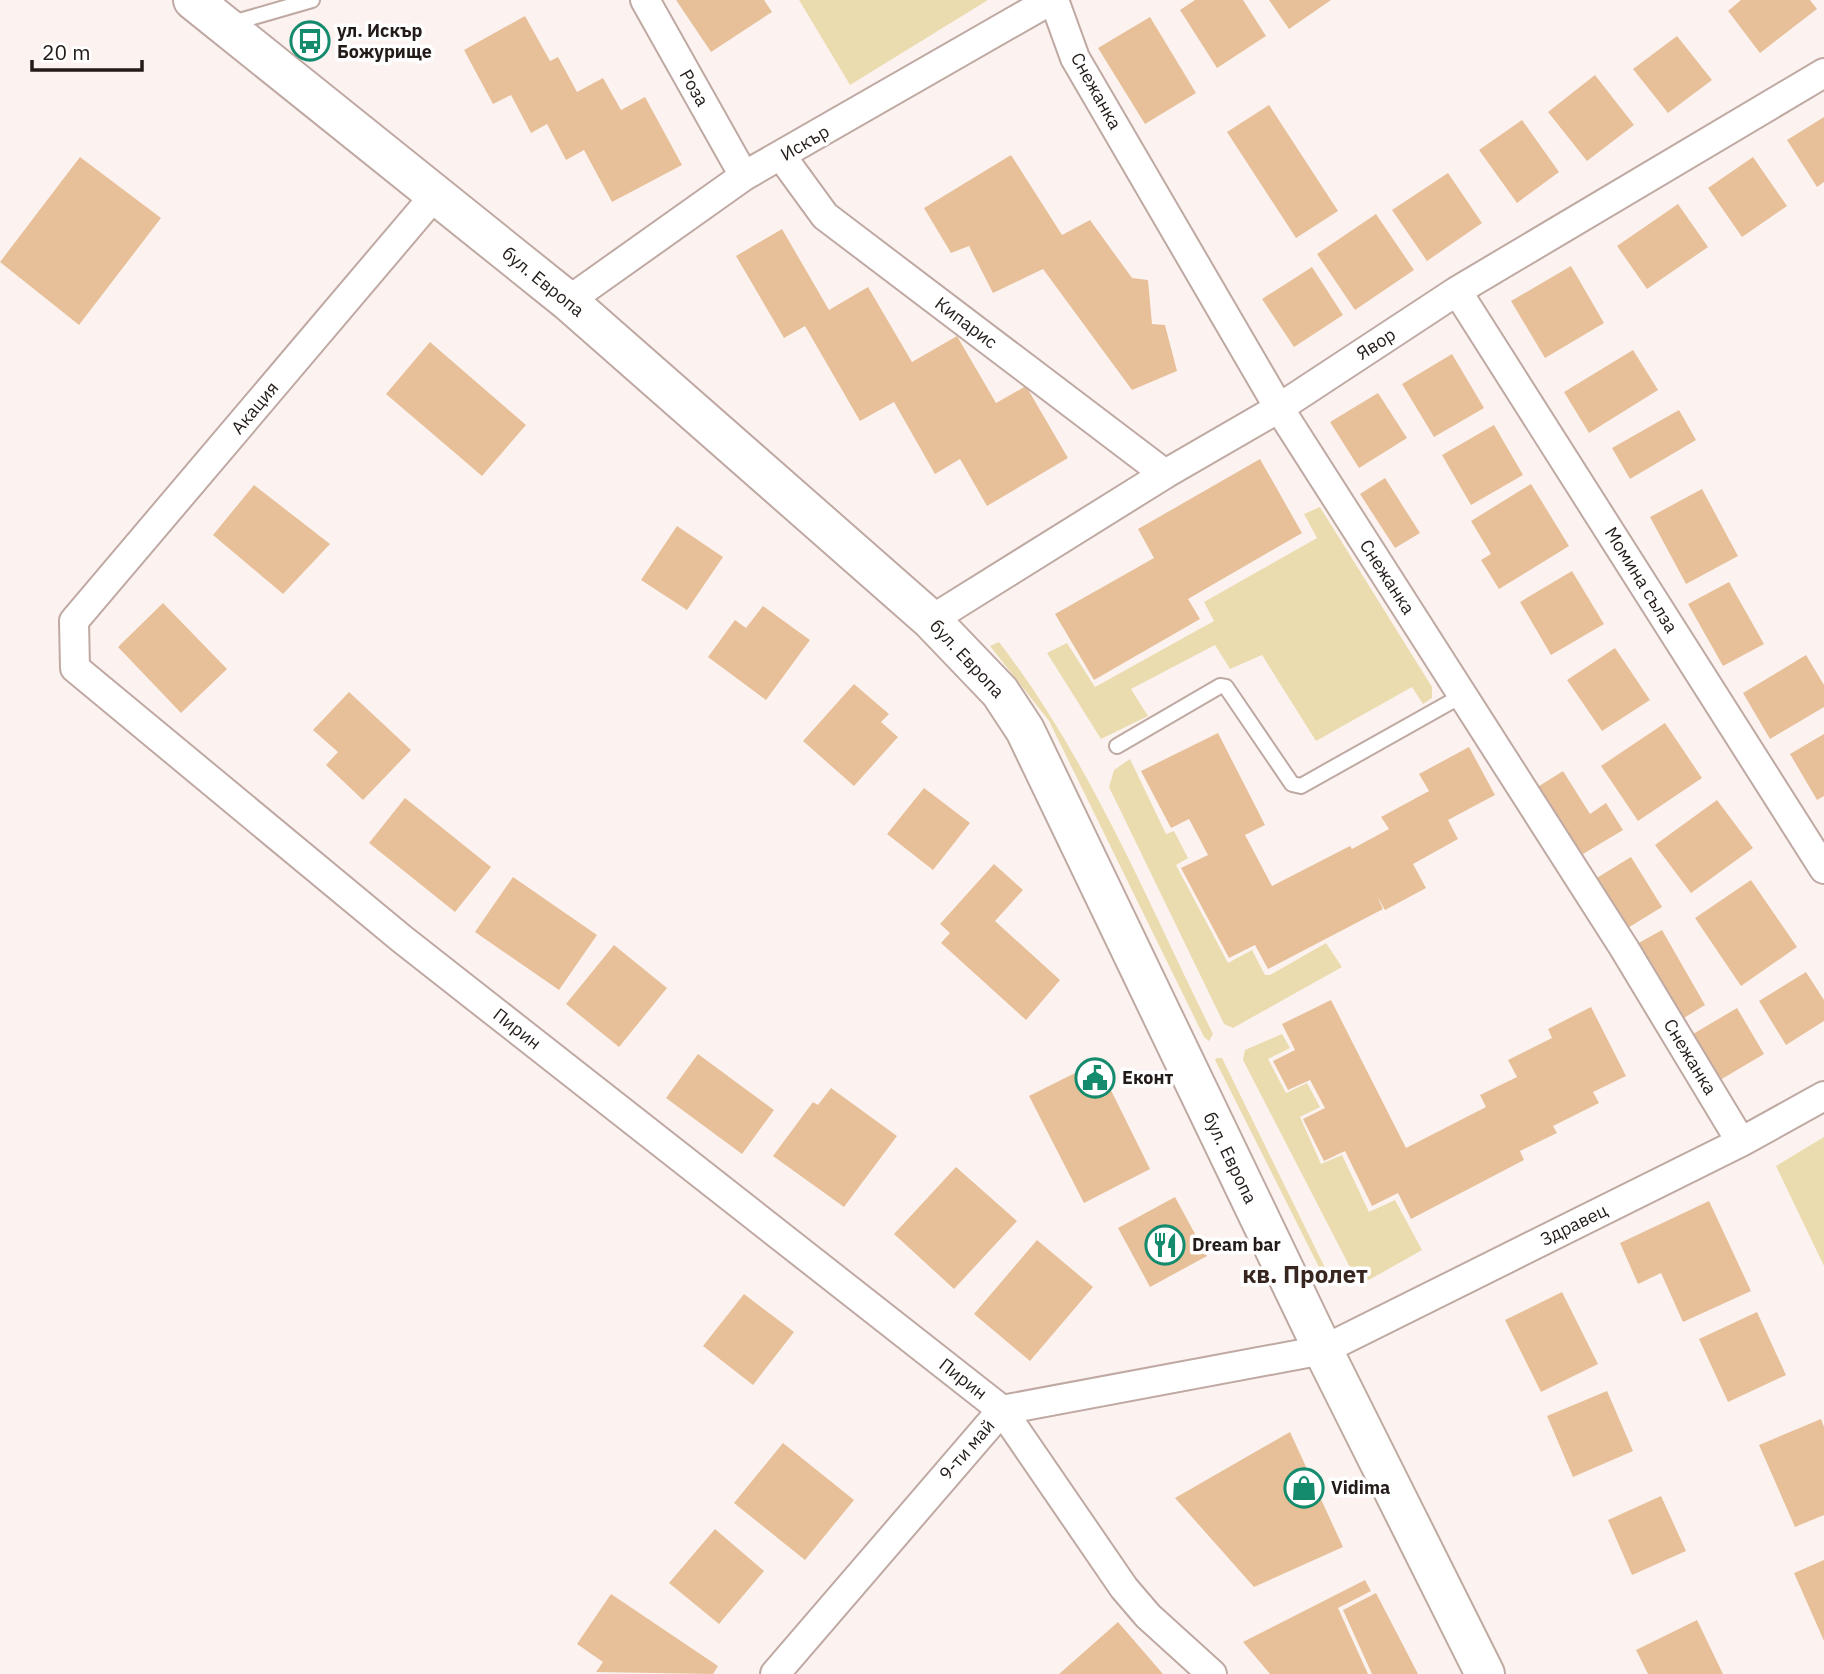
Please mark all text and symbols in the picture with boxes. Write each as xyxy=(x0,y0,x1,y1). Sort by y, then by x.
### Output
place label: ул. Искър Божурище xyxy=(337,19,432,63)
bus stop icon: ул. Искър Божурище xyxy=(289,20,331,62)
scale bar xyxy=(32,28,142,72)
text: 20 m xyxy=(42,38,91,66)
street label: Снежанка xyxy=(1066,48,1127,134)
street label: Роза xyxy=(675,65,714,111)
street label: Искър xyxy=(776,119,833,166)
street label: бул. Европа xyxy=(498,242,589,322)
street label: Кипарис xyxy=(930,292,1002,354)
street label: Явор xyxy=(1352,322,1400,365)
street label: Акация xyxy=(226,377,283,439)
street label: Момина сълза xyxy=(1600,522,1683,637)
street label: Снежанка xyxy=(1355,535,1420,619)
street label: бул. Европа xyxy=(925,615,1010,703)
street label: Пирин xyxy=(489,1003,546,1054)
street label: Снежанка xyxy=(1659,1015,1722,1099)
public building icon: Еконт xyxy=(1074,1057,1116,1099)
place label: Еконт xyxy=(1122,1066,1174,1089)
street label: бул. Европа xyxy=(1198,1108,1263,1208)
street label: Здравец xyxy=(1536,1198,1611,1251)
restaurant icon: Dream bar xyxy=(1144,1224,1186,1266)
place label: Dream bar xyxy=(1192,1233,1281,1256)
district label: кв. Пролет xyxy=(1242,1258,1368,1290)
street label: Пирин xyxy=(935,1353,992,1404)
street label: 9-ти май xyxy=(934,1414,999,1485)
shop icon: Vidima xyxy=(1283,1467,1325,1509)
place label: Vidima xyxy=(1331,1476,1390,1499)

